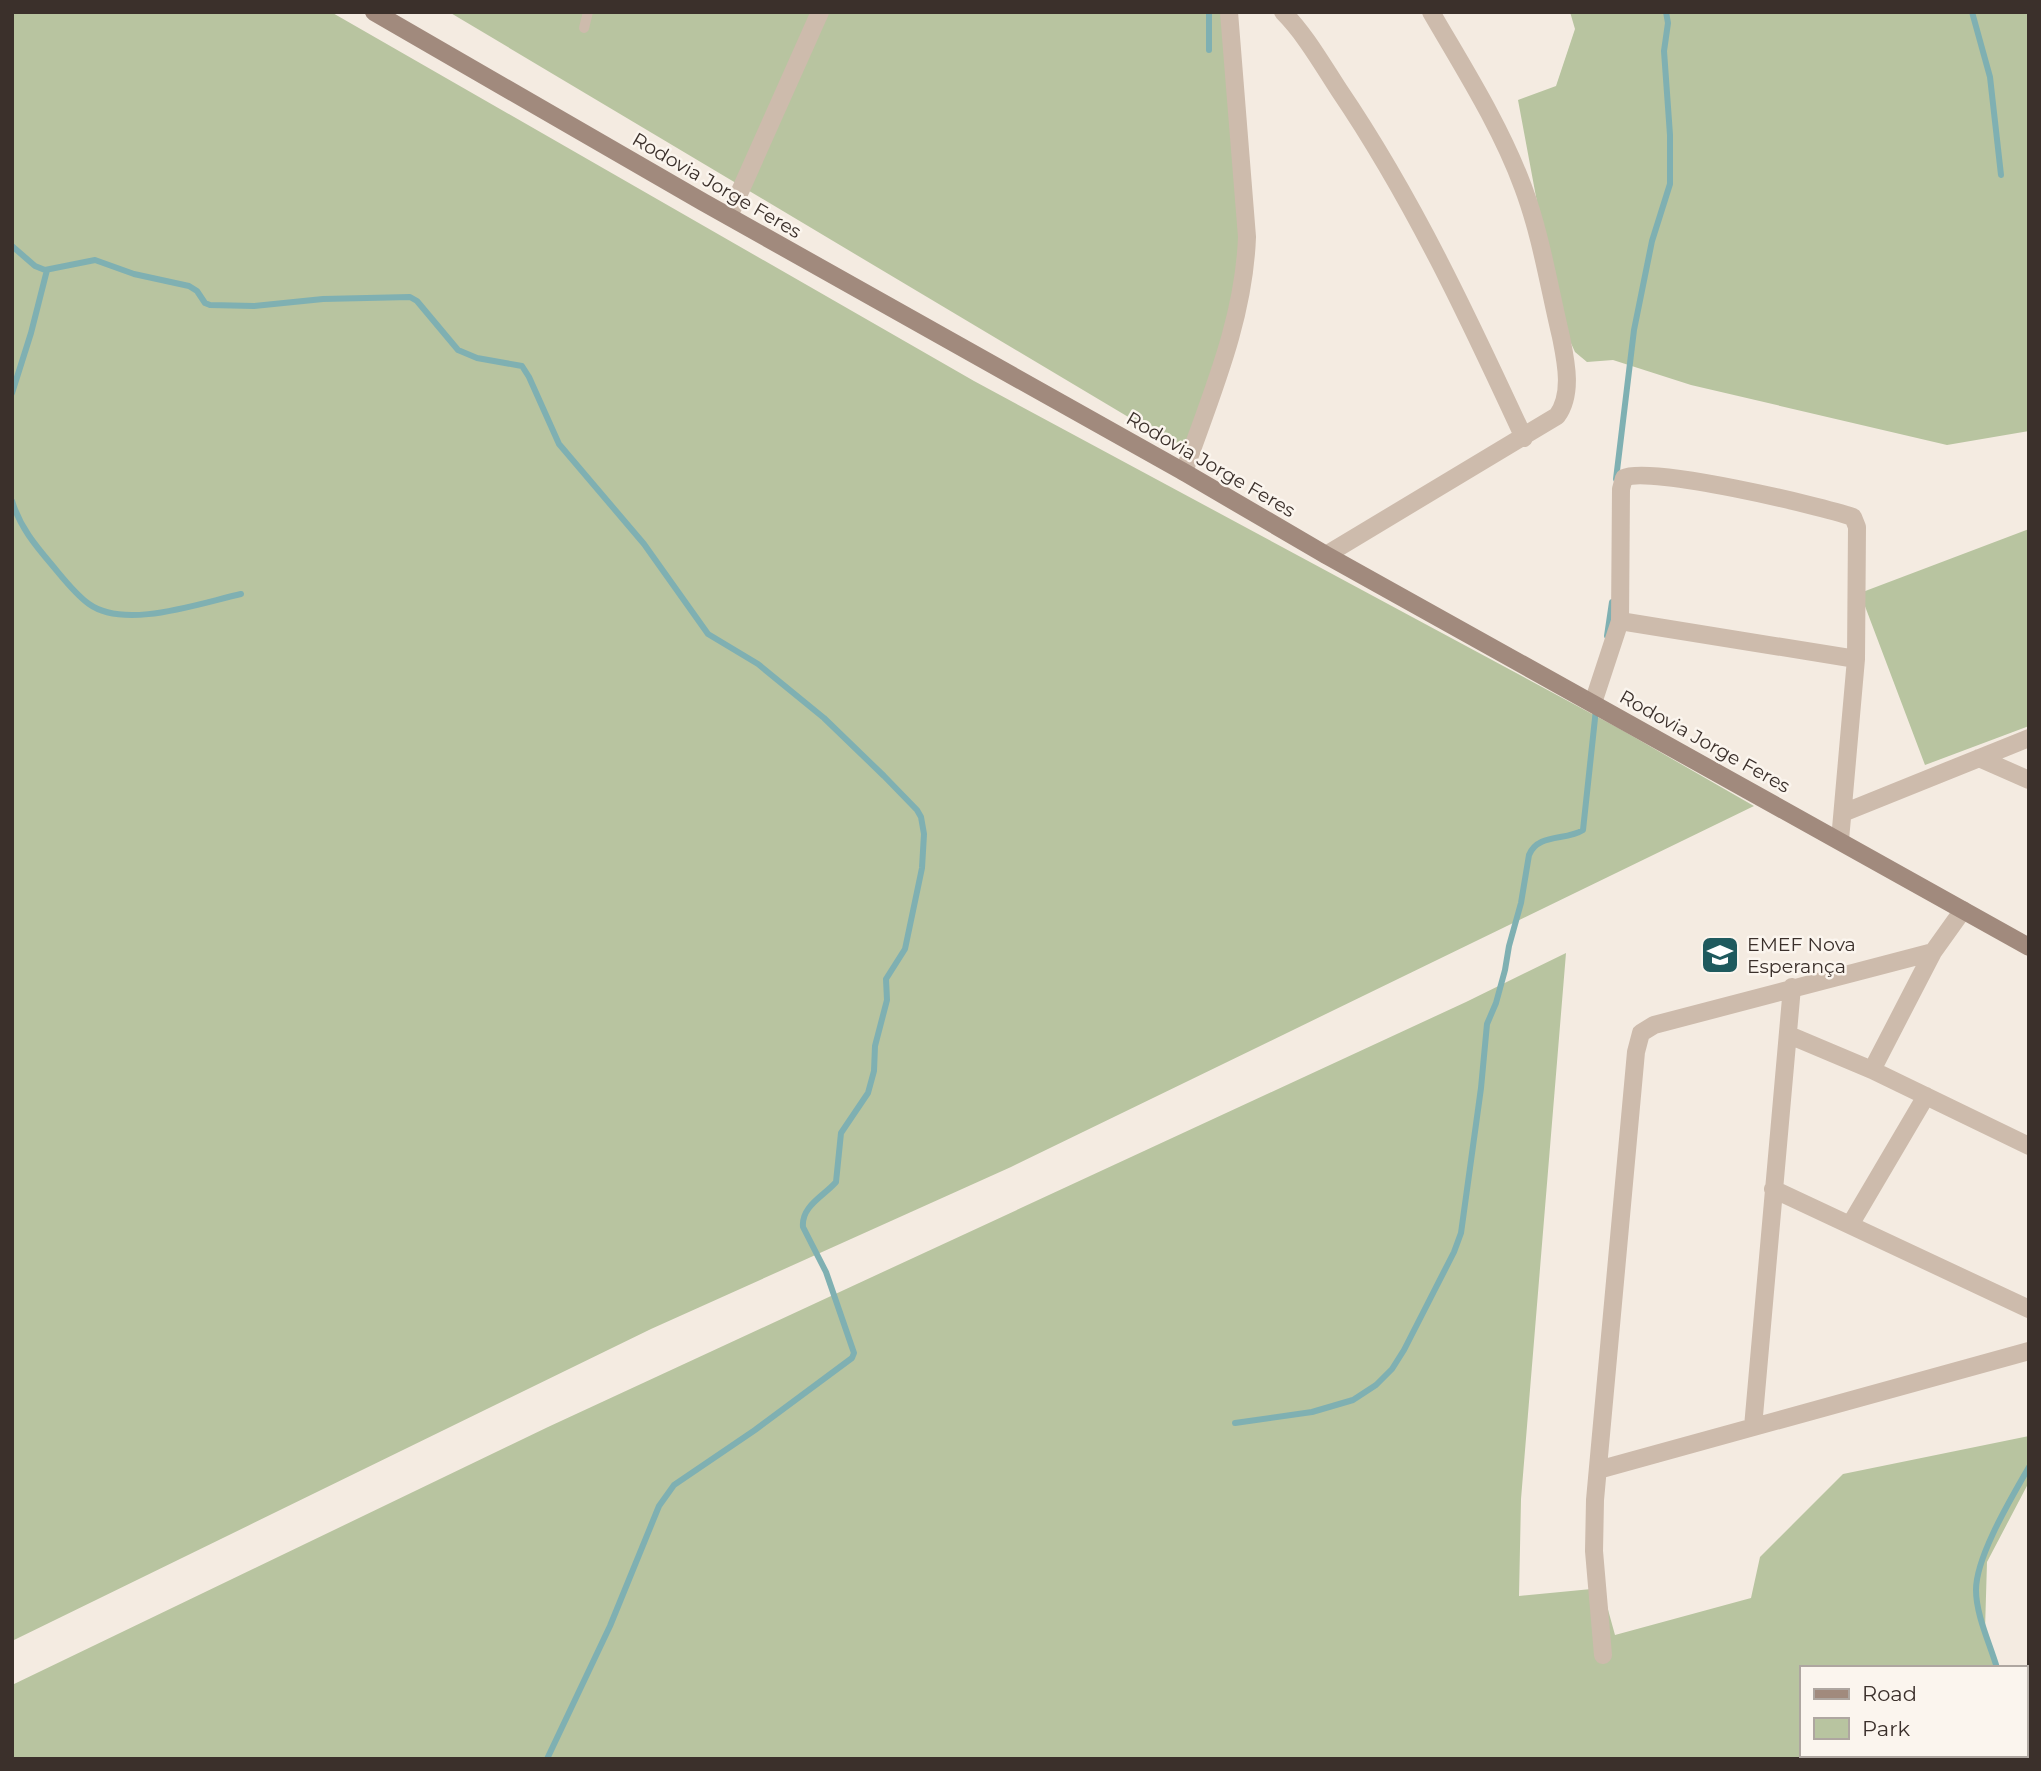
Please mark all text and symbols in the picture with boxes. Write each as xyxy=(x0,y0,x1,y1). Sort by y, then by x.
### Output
street label: Rodovia Jorge Feres xyxy=(628,128,805,243)
street label: Rodovia Jorge Feres xyxy=(1122,407,1299,522)
street label: Rodovia Jorge Feres xyxy=(1616,685,1794,798)
place label: EMEF Nova Esperança xyxy=(1747,933,1856,978)
school or university icon: EMEF Nova Esperança xyxy=(1699,934,1741,976)
legend xyxy=(1800,1666,2027,1757)
text: Road xyxy=(1862,1681,1917,1706)
text: Park xyxy=(1862,1716,1910,1741)

